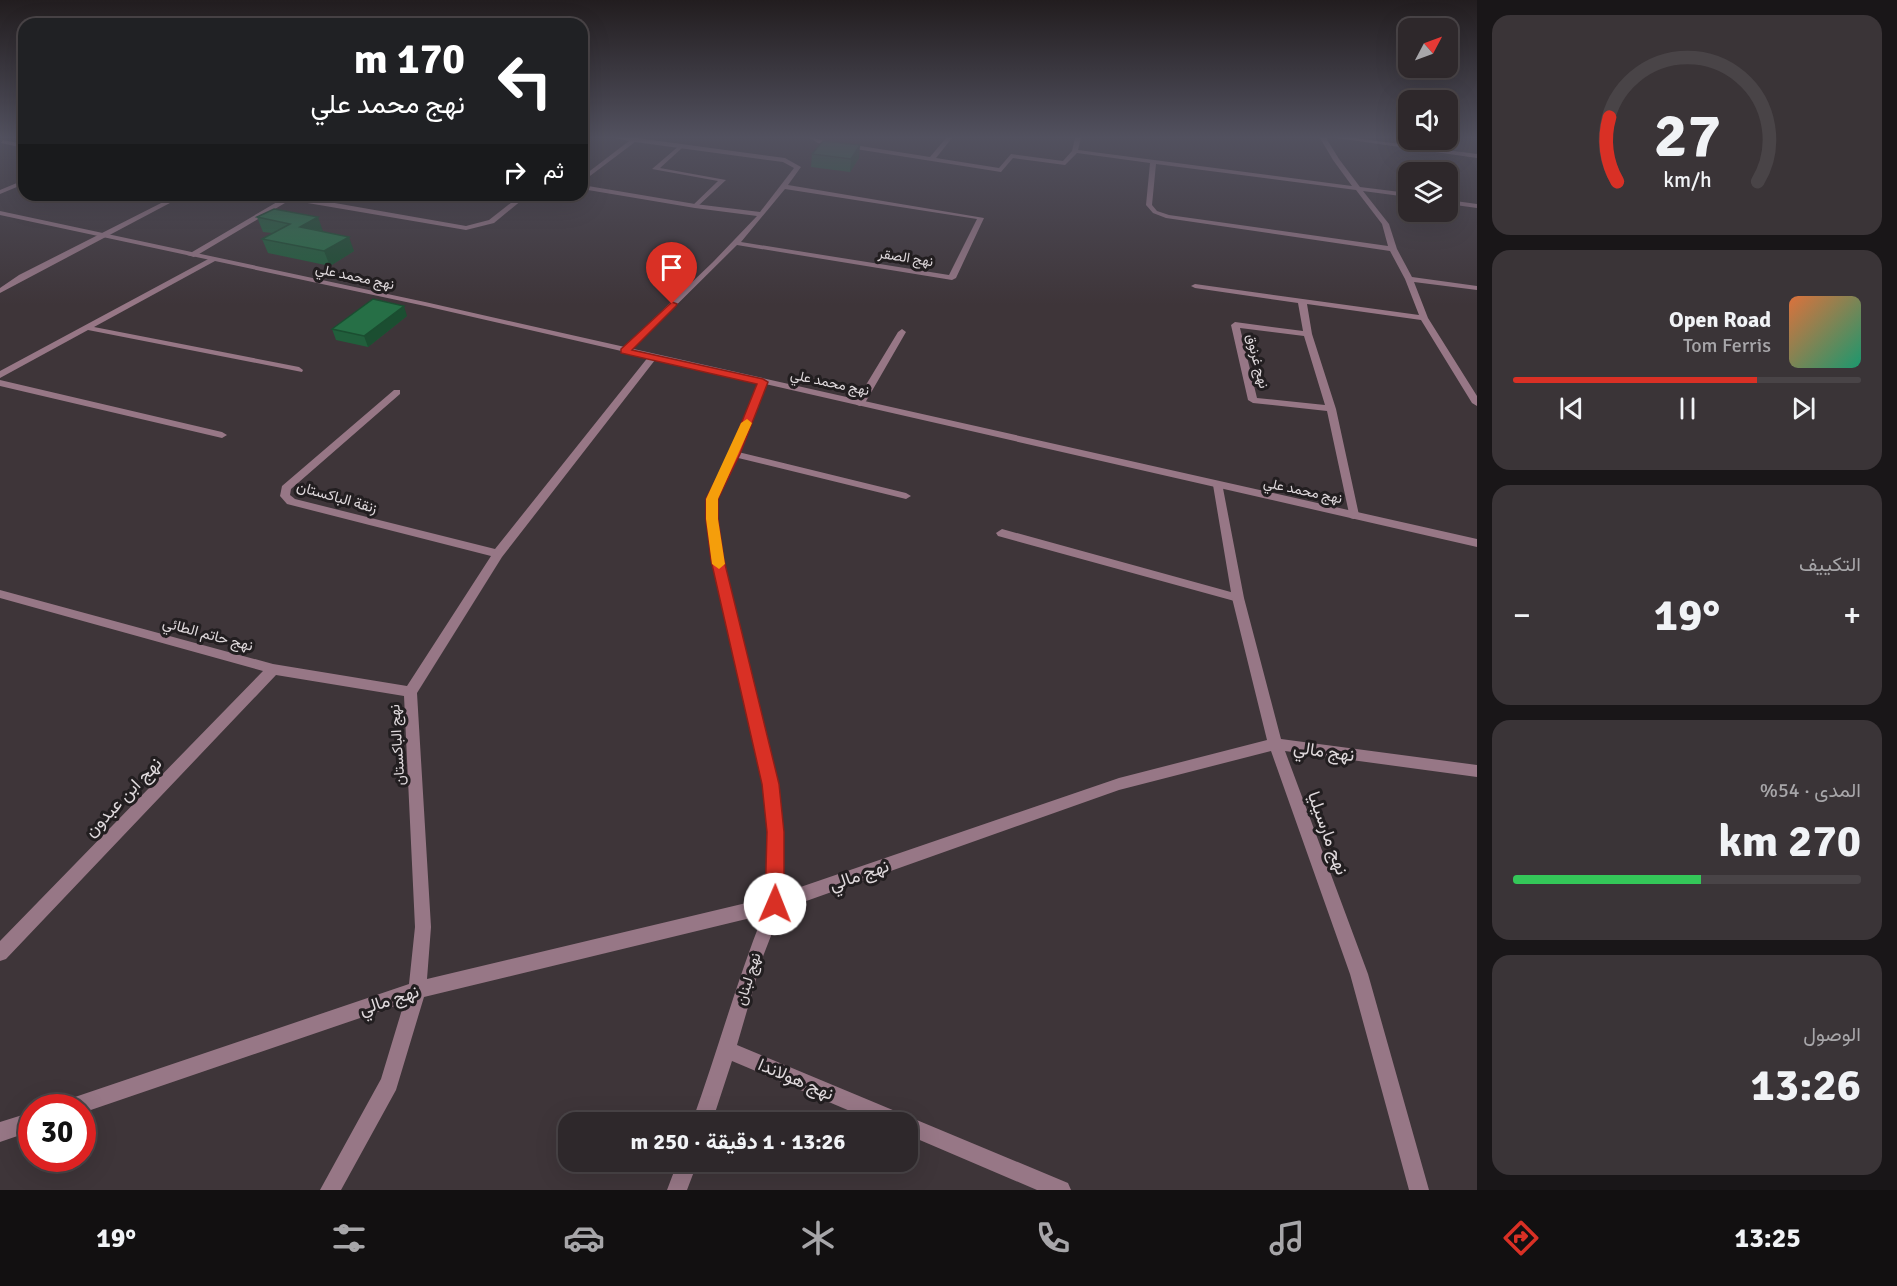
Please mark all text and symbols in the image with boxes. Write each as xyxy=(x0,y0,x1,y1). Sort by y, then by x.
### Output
north arrow xyxy=(1398,18,1458,78)
map controls xyxy=(1398,18,1458,222)
text: 170 m xyxy=(354,34,465,85)
icon: left xyxy=(486,42,564,120)
text: نهج محمد علي xyxy=(311,88,465,121)
button: sound xyxy=(1398,90,1458,150)
text: 27 xyxy=(1653,97,1721,174)
icon: right xyxy=(498,156,531,189)
text: ثم xyxy=(543,157,564,184)
button: layers xyxy=(1398,162,1458,222)
text: km/h xyxy=(1663,167,1711,193)
pin xyxy=(646,242,697,304)
street label: نهج الصقر xyxy=(876,245,935,272)
icon: arrive xyxy=(655,251,688,284)
street label: نهج محمد علي xyxy=(313,260,396,296)
text: Open Road xyxy=(1669,306,1771,333)
street label: نهج غرنوق xyxy=(1241,332,1272,391)
text: Tom Ferris xyxy=(1683,333,1771,358)
street label: نهج محمد علي xyxy=(788,366,871,402)
icon: previous xyxy=(1555,392,1588,425)
icon: pause xyxy=(1671,392,1704,425)
icon: next xyxy=(1787,392,1820,425)
street label: نهج محمد علي xyxy=(1261,474,1344,510)
street label: زنقة الباكستان xyxy=(295,477,379,517)
text: التكييف xyxy=(1799,552,1861,577)
text: 19° xyxy=(1654,588,1720,643)
text: − xyxy=(1513,595,1531,636)
text: + xyxy=(1843,595,1861,636)
street label: نهج حاتم الطائي xyxy=(160,613,255,659)
street label: نهج الباكستان xyxy=(385,704,411,786)
street label: نهج مالي xyxy=(1291,736,1356,770)
street label: نهج ابن عبدون xyxy=(80,753,167,842)
text: المدى · 54% xyxy=(1760,778,1861,803)
street label: نهج مارسيليا xyxy=(1302,788,1353,878)
text: 270 km xyxy=(1718,814,1861,869)
street label: نهج مالي xyxy=(826,855,893,899)
position arrow xyxy=(743,872,807,936)
street label: نهج لبنان xyxy=(731,951,766,1008)
street label: نهج مالي xyxy=(356,980,423,1024)
text: الوصول xyxy=(1803,1022,1861,1047)
street label: نهج هولاندا xyxy=(754,1053,837,1106)
text: 13:26 xyxy=(1751,1058,1861,1113)
speed limit sign: 30 xyxy=(18,1094,96,1172)
text: 13:26 · 1 دقيقة · 250 m xyxy=(631,1128,845,1155)
icon: filters xyxy=(328,1217,370,1259)
icon: car xyxy=(563,1217,605,1259)
icon: climate xyxy=(797,1217,839,1259)
icon: phone xyxy=(1032,1217,1074,1259)
icon: music xyxy=(1266,1217,1308,1259)
icon: directions xyxy=(1500,1217,1542,1259)
text: 19° xyxy=(96,1222,136,1255)
text: 13:25 xyxy=(1735,1222,1801,1255)

